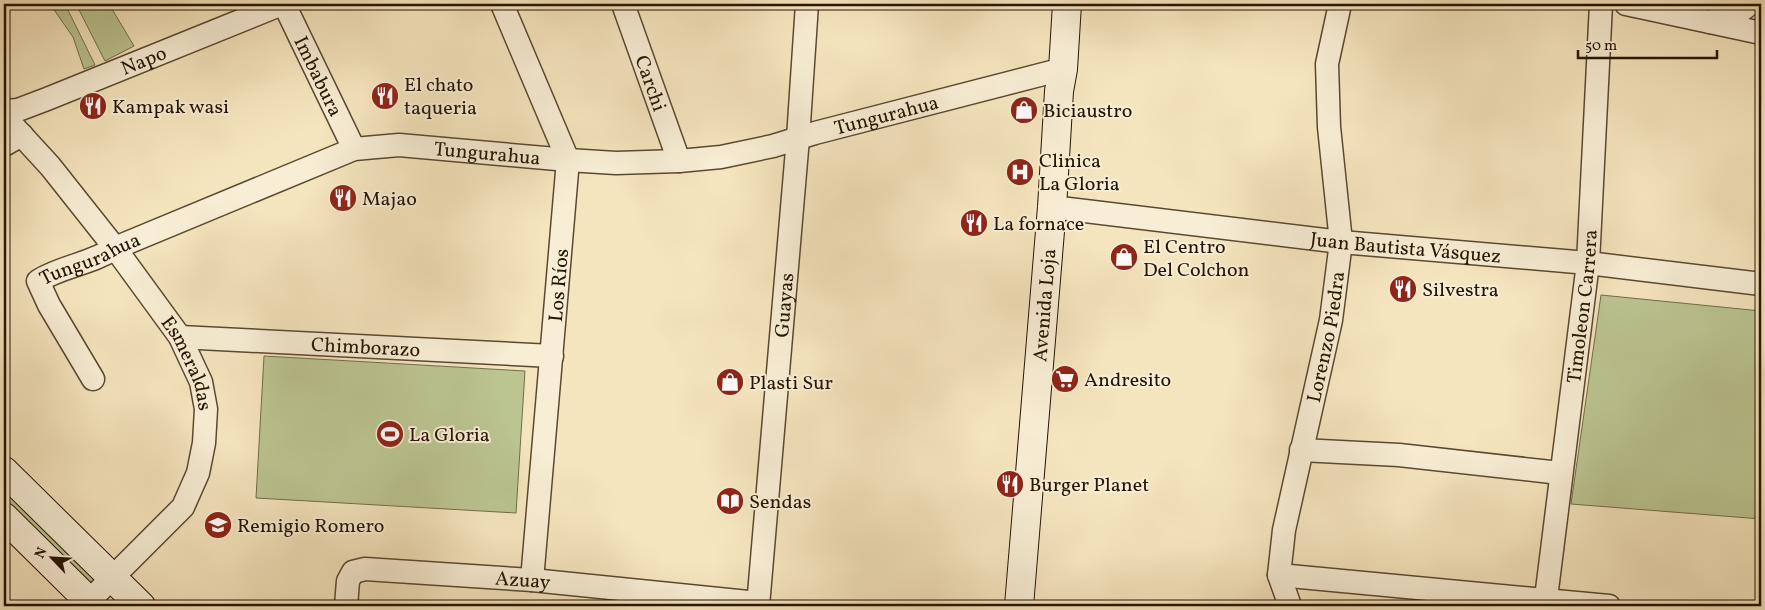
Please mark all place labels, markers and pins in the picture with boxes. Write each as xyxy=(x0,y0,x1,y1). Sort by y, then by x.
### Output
place label: El chato taqueria xyxy=(404,72,477,123)
restaurant icon: El chato taqueria xyxy=(370,81,400,111)
restaurant icon: Kampak wasi xyxy=(78,91,108,121)
place label: Kampak wasi xyxy=(112,94,229,122)
shop icon: Biciaustro xyxy=(1009,95,1039,125)
place label: Biciaustro xyxy=(1043,98,1132,126)
place label: Clinica La Gloria xyxy=(1039,148,1120,199)
hospital icon: Clinica La Gloria xyxy=(1005,157,1035,187)
restaurant icon: Majao xyxy=(328,183,358,213)
place label: Majao xyxy=(362,186,417,214)
restaurant icon: La fornace xyxy=(959,208,989,238)
place label: La fornace xyxy=(993,211,1084,239)
place label: El Centro Del Colchon xyxy=(1143,234,1250,285)
shop icon: El Centro Del Colchon xyxy=(1109,242,1139,272)
restaurant icon: Silvestra xyxy=(1388,274,1418,304)
place label: Silvestra xyxy=(1422,277,1499,305)
supermarket icon: Andresito xyxy=(1050,364,1080,394)
shop icon: Plasti Sur xyxy=(715,367,745,397)
place label: Andresito xyxy=(1084,367,1171,395)
place label: Plasti Sur xyxy=(749,370,833,398)
sports icon: La Gloria xyxy=(375,419,405,449)
place label: La Gloria xyxy=(409,422,490,450)
restaurant icon: Burger Planet xyxy=(995,469,1025,499)
place label: Burger Planet xyxy=(1029,472,1149,500)
library icon: Sendas xyxy=(715,486,745,516)
place label: Sendas xyxy=(749,489,811,517)
school or university icon: Remigio Romero xyxy=(203,510,233,540)
place label: Remigio Romero xyxy=(237,513,384,541)

